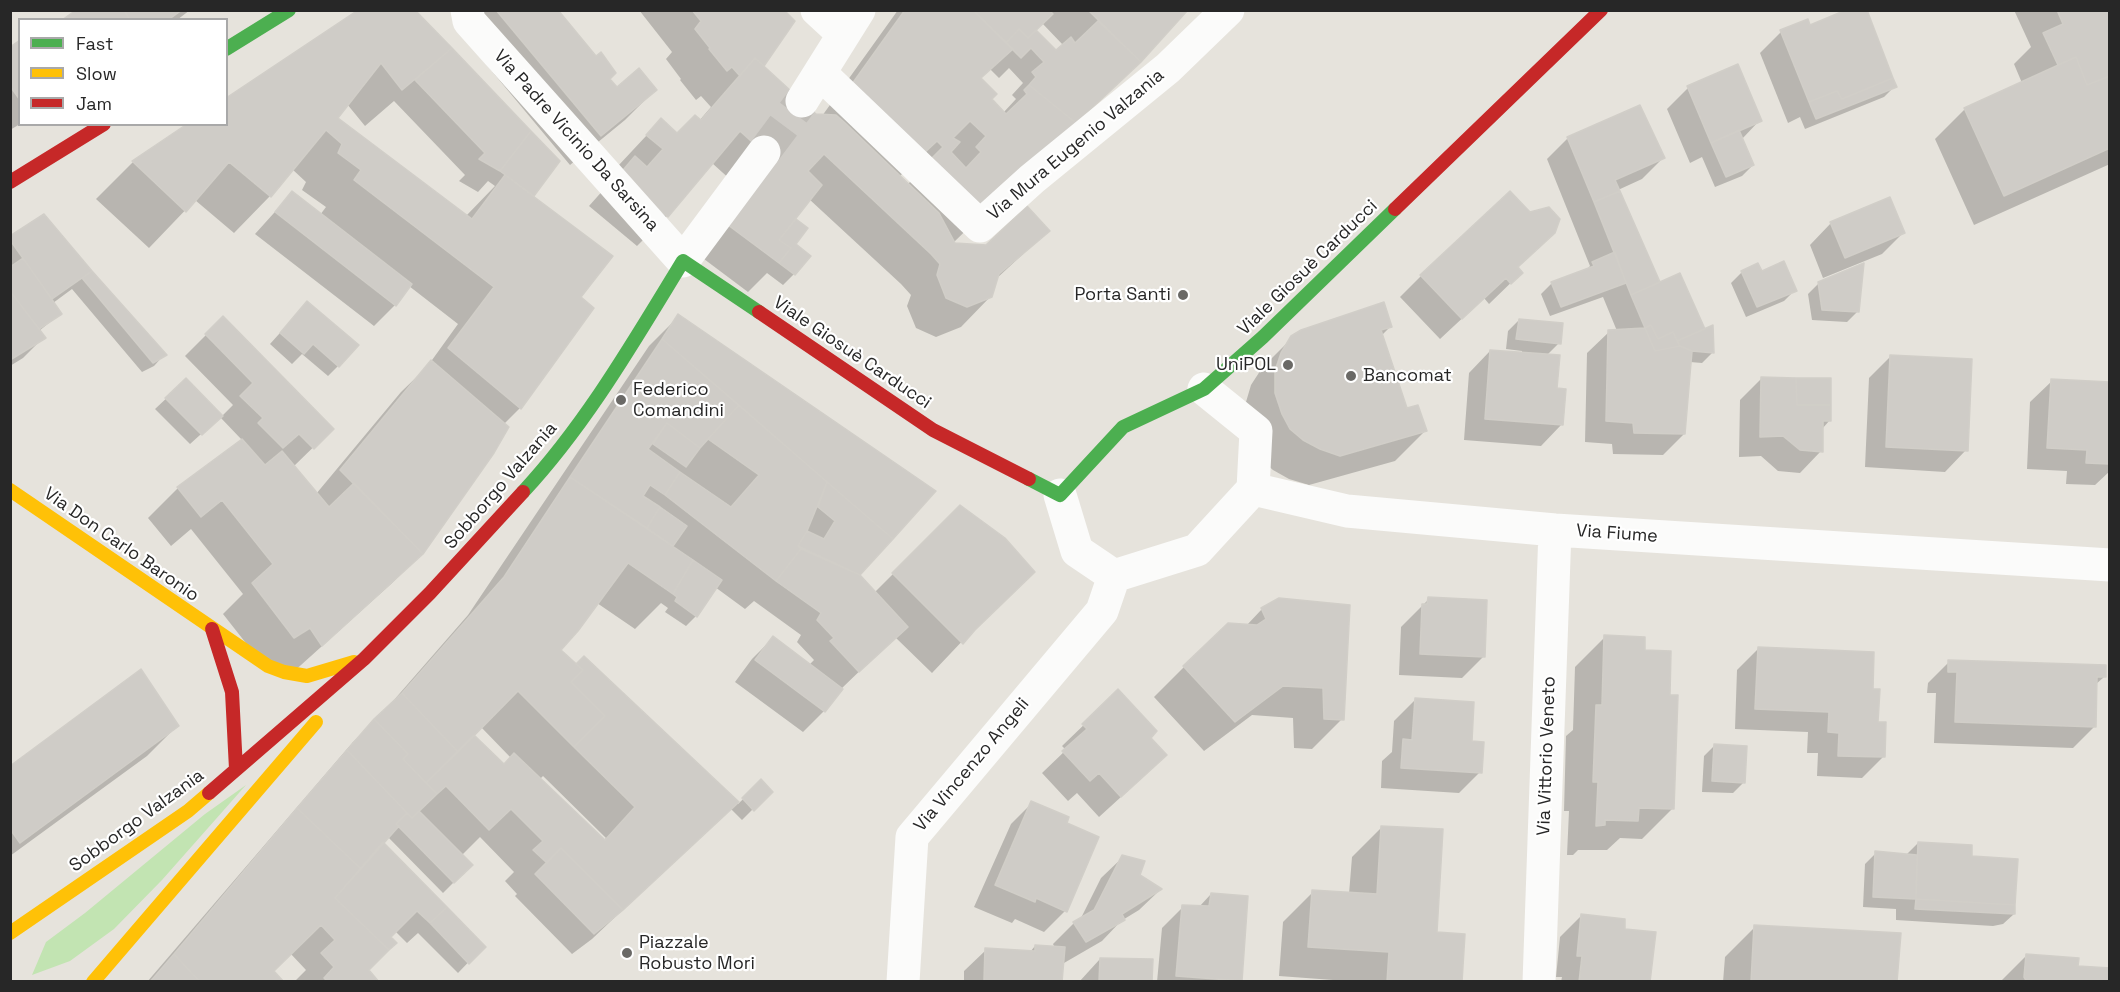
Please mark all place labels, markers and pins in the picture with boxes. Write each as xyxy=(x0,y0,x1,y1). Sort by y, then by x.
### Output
place label: Porta Santi xyxy=(1075,284,1171,306)
marker: Porta Santi xyxy=(1176,288,1190,302)
place label: UniPOL xyxy=(1216,354,1276,376)
marker: UniPOL xyxy=(1281,358,1295,372)
place label: Bancomat xyxy=(1363,365,1452,387)
marker: Bancomat xyxy=(1344,369,1358,383)
place label: Federico Comandini xyxy=(633,379,724,422)
marker: Federico Comandini xyxy=(614,393,628,407)
place label: Piazzale Robusto Mori xyxy=(639,932,755,974)
marker: Piazzale Robusto Mori xyxy=(620,946,634,960)

